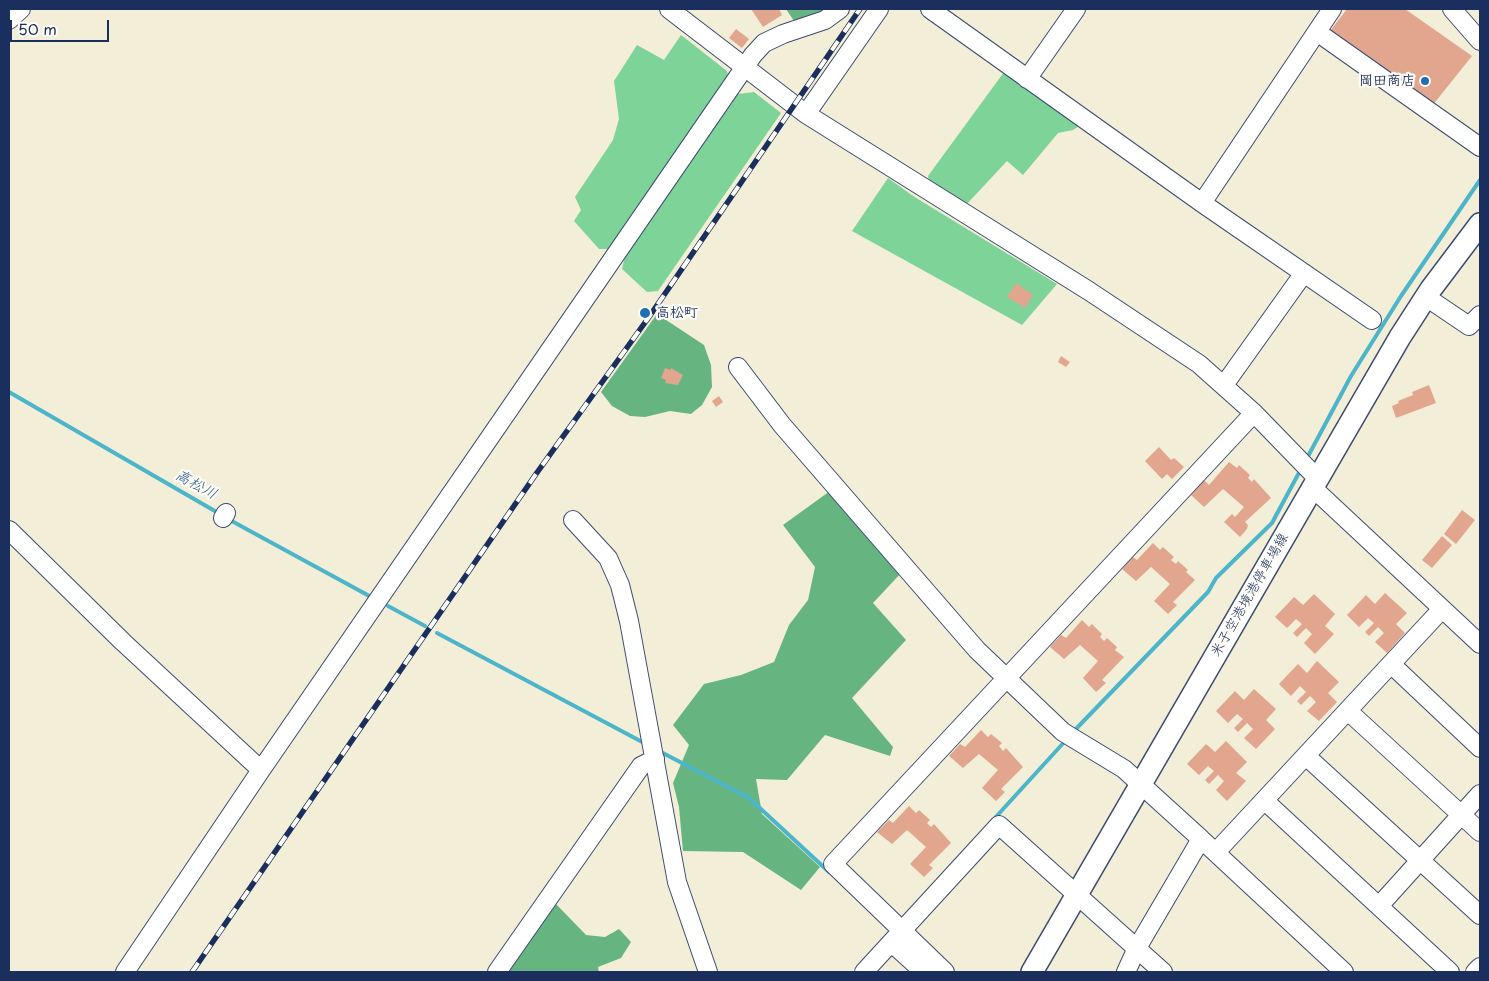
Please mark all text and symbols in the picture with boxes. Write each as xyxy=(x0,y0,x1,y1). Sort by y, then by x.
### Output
scale bar xyxy=(12,10,111,42)
text: 50 m xyxy=(18,17,57,40)
place label: 岡田商店 xyxy=(1359,73,1415,89)
marker: 岡田商店 xyxy=(1419,75,1431,87)
place label: 高松町 xyxy=(656,305,698,321)
marker: 高松町 xyxy=(638,306,652,320)
water label: 高松川 xyxy=(172,466,220,504)
street label: 米子空港境港停車場線 xyxy=(1208,530,1292,660)

